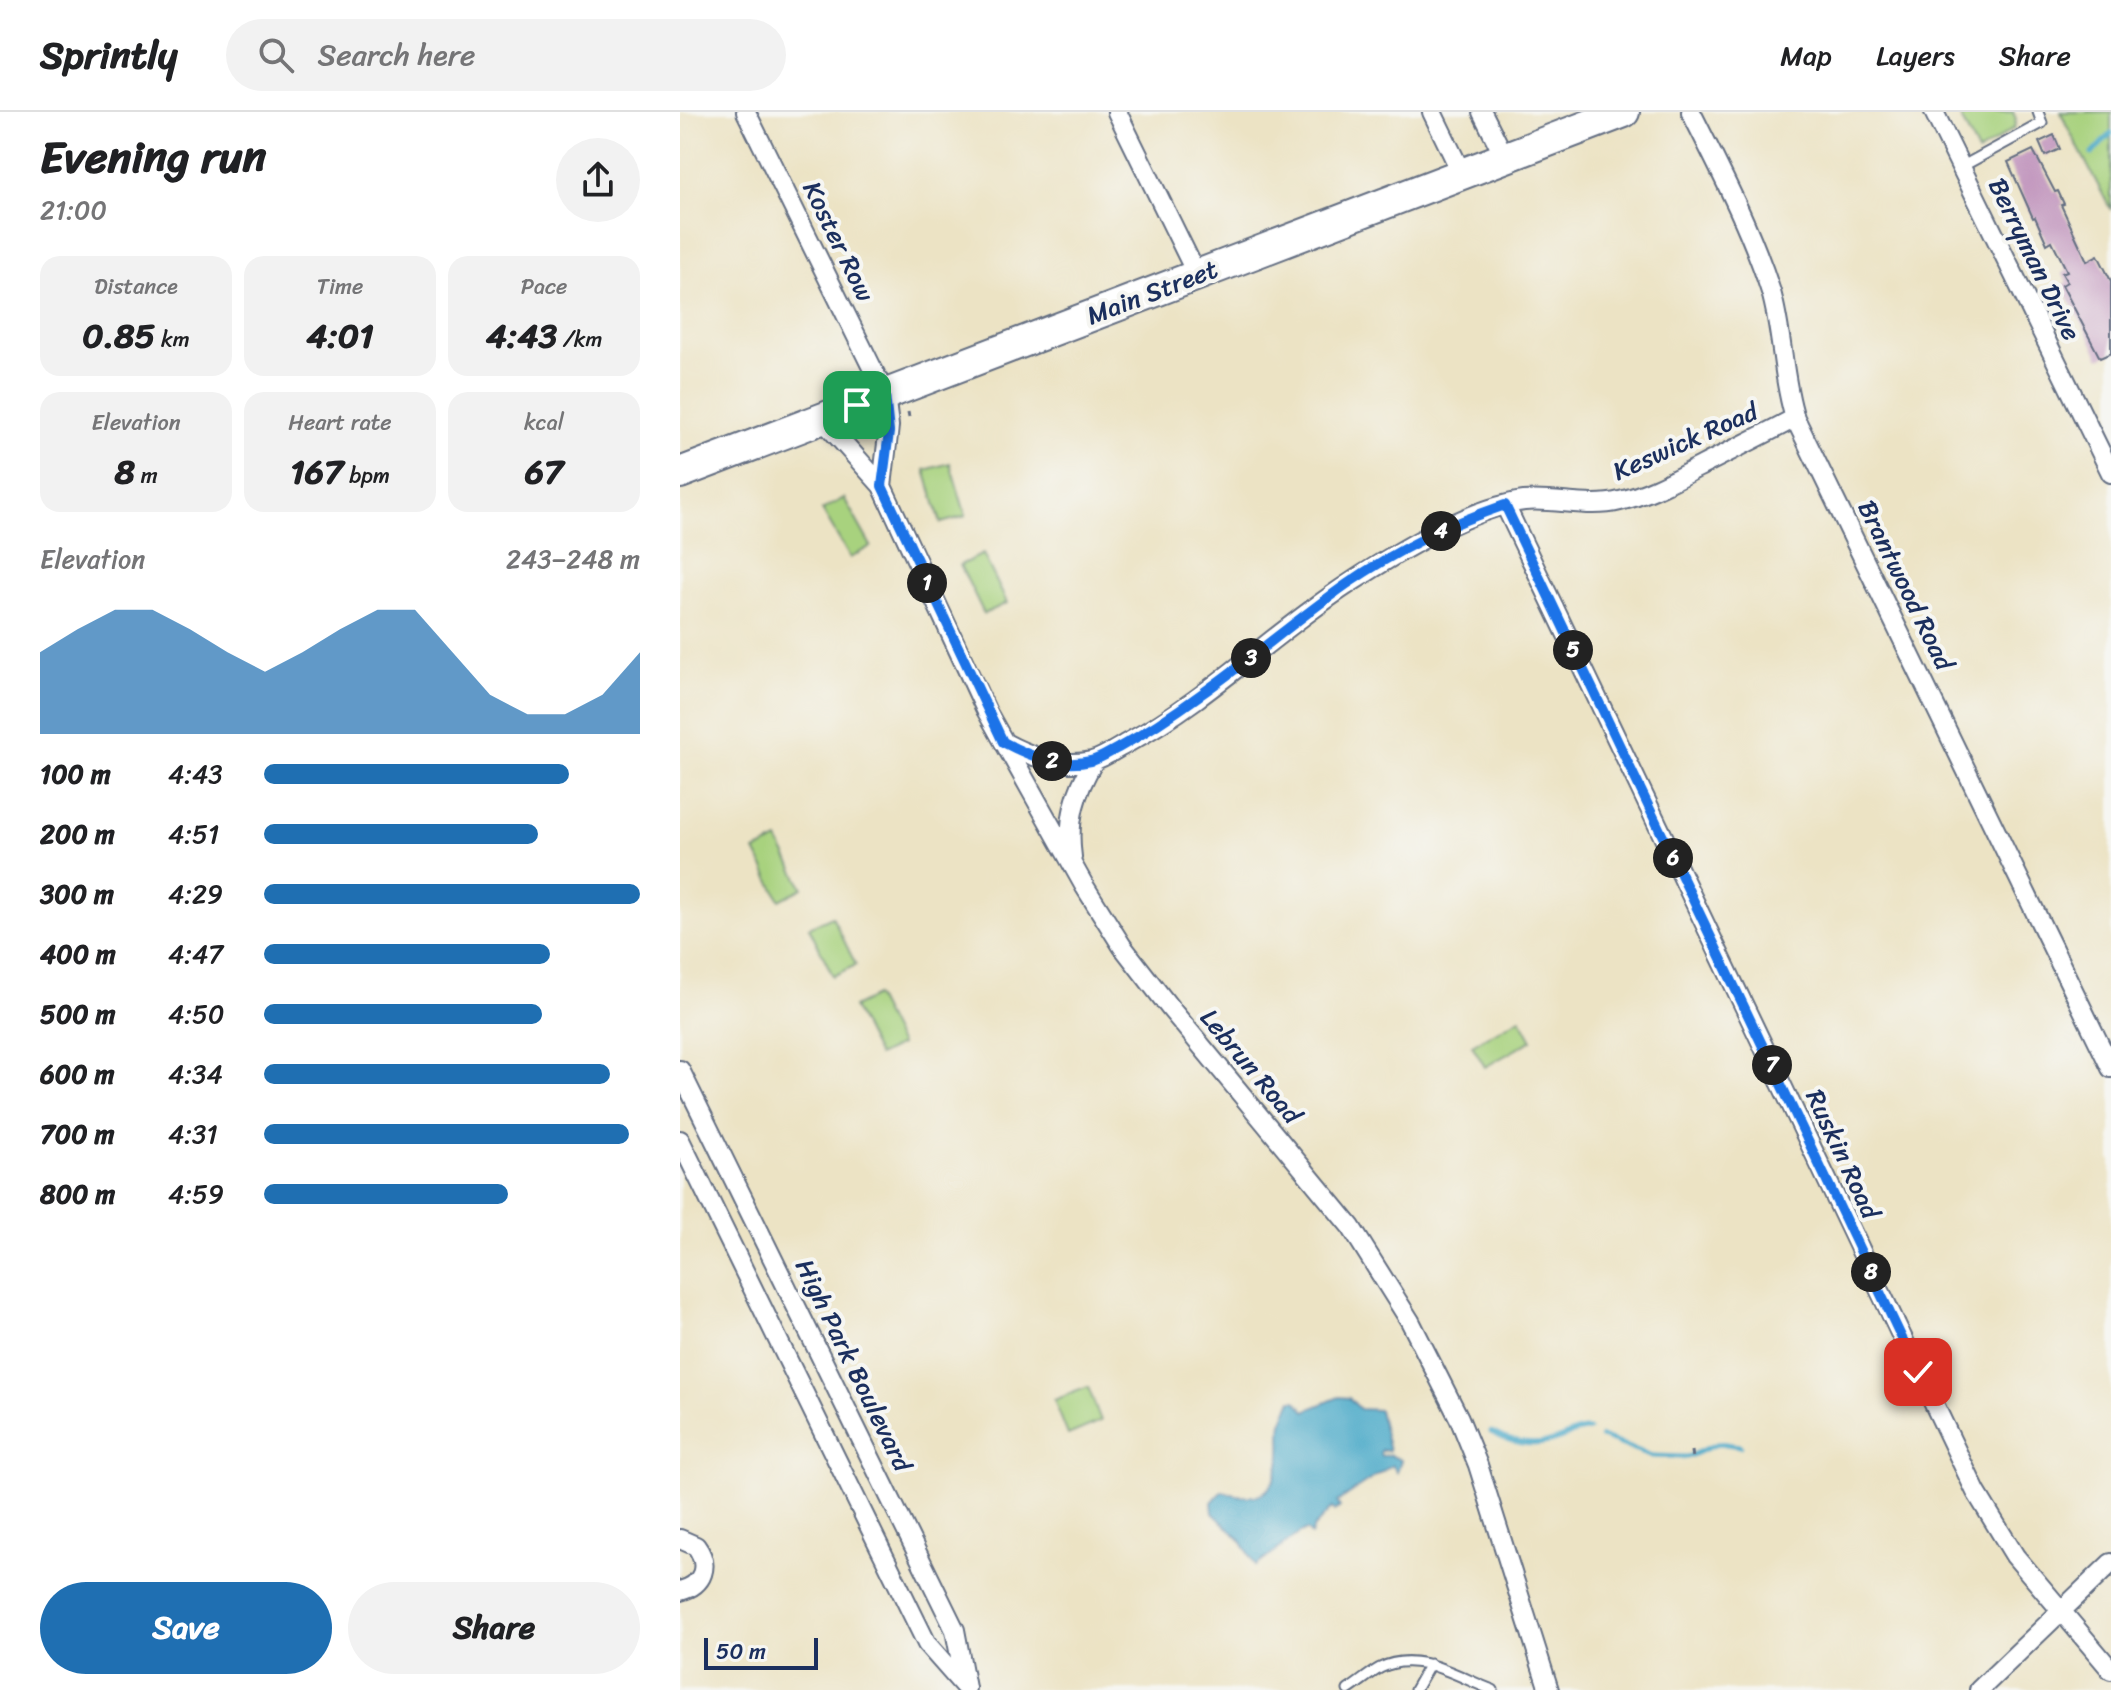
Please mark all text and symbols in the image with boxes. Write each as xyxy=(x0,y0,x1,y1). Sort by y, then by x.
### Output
search box xyxy=(226,19,786,91)
text: Sprintly xyxy=(40,22,178,89)
text: Search here xyxy=(318,28,476,82)
text: Map xyxy=(1780,31,1832,80)
text: Layers xyxy=(1876,31,1955,80)
text: Share xyxy=(1999,31,2071,80)
icon: search xyxy=(254,33,298,77)
text: Evening run xyxy=(40,118,266,196)
button: share xyxy=(556,138,640,222)
street label: Berryman Drive xyxy=(1976,169,2094,349)
street label: Koster Row xyxy=(790,173,889,310)
text: 21:00 xyxy=(40,187,107,233)
street label: Main Street xyxy=(1079,246,1225,338)
text: Distance xyxy=(94,267,178,306)
text: Time xyxy=(317,267,363,306)
text: Pace xyxy=(521,267,567,306)
text: 0.85 xyxy=(82,306,155,366)
text: 4:01 xyxy=(306,306,374,366)
text: 4:43 xyxy=(486,306,557,366)
text: km xyxy=(155,320,190,359)
text: /km xyxy=(557,320,602,359)
pin xyxy=(823,371,891,439)
icon: arrive xyxy=(835,383,879,427)
street label: Keswick Road xyxy=(1605,387,1767,494)
text: Elevation xyxy=(91,403,181,442)
text: Heart rate xyxy=(288,403,392,442)
text: kcal xyxy=(524,403,564,442)
text: 8 xyxy=(114,442,135,502)
text: 167 xyxy=(290,442,344,502)
text: 67 xyxy=(525,442,563,502)
text: m xyxy=(135,456,158,495)
text: bpm xyxy=(344,456,390,495)
street label: Brantwood Road xyxy=(1845,492,1968,680)
pin: 4 xyxy=(1421,511,1461,551)
text: 4 xyxy=(1434,511,1448,550)
text: Elevation xyxy=(40,536,145,582)
text: 243–248 m xyxy=(506,536,640,582)
pin: 1 xyxy=(907,563,947,603)
text: 1 xyxy=(922,563,932,602)
pin: 5 xyxy=(1553,630,1593,670)
text: 5 xyxy=(1566,630,1580,669)
pin: 3 xyxy=(1231,638,1271,678)
text: 3 xyxy=(1245,638,1257,677)
pin: 2 xyxy=(1032,741,1072,781)
text: 2 xyxy=(1046,741,1058,780)
text: 100 m xyxy=(40,751,111,797)
text: 4:43 xyxy=(168,751,223,797)
text: 200 m xyxy=(40,811,115,857)
text: 4:51 xyxy=(168,811,219,857)
pin: 6 xyxy=(1653,838,1693,878)
text: 6 xyxy=(1667,838,1679,877)
text: 300 m xyxy=(40,871,114,917)
text: 4:29 xyxy=(168,871,223,917)
text: 400 m xyxy=(40,931,116,977)
text: 4:47 xyxy=(168,931,223,977)
text: 500 m xyxy=(40,991,115,1037)
text: 4:50 xyxy=(168,991,224,1037)
street label: Lebrun Road xyxy=(1188,997,1315,1136)
pin: 7 xyxy=(1752,1045,1792,1085)
text: 7 xyxy=(1766,1045,1778,1084)
text: 600 m xyxy=(40,1051,114,1097)
text: 4:34 xyxy=(168,1051,223,1097)
street label: Ruskin Road xyxy=(1793,1081,1894,1229)
text: 700 m xyxy=(40,1111,114,1157)
text: 4:31 xyxy=(168,1111,218,1157)
text: 800 m xyxy=(40,1171,115,1217)
text: 4:59 xyxy=(168,1171,224,1217)
street label: High Park Boulevard xyxy=(782,1250,927,1482)
pin: 8 xyxy=(1851,1252,1891,1292)
text: 8 xyxy=(1864,1252,1878,1291)
pin xyxy=(1884,1338,1952,1406)
icon: check xyxy=(1896,1350,1940,1394)
button: Save xyxy=(40,1582,332,1674)
button: Share xyxy=(348,1582,640,1674)
text: 50 m xyxy=(716,1632,766,1671)
scale bar xyxy=(704,1634,818,1670)

